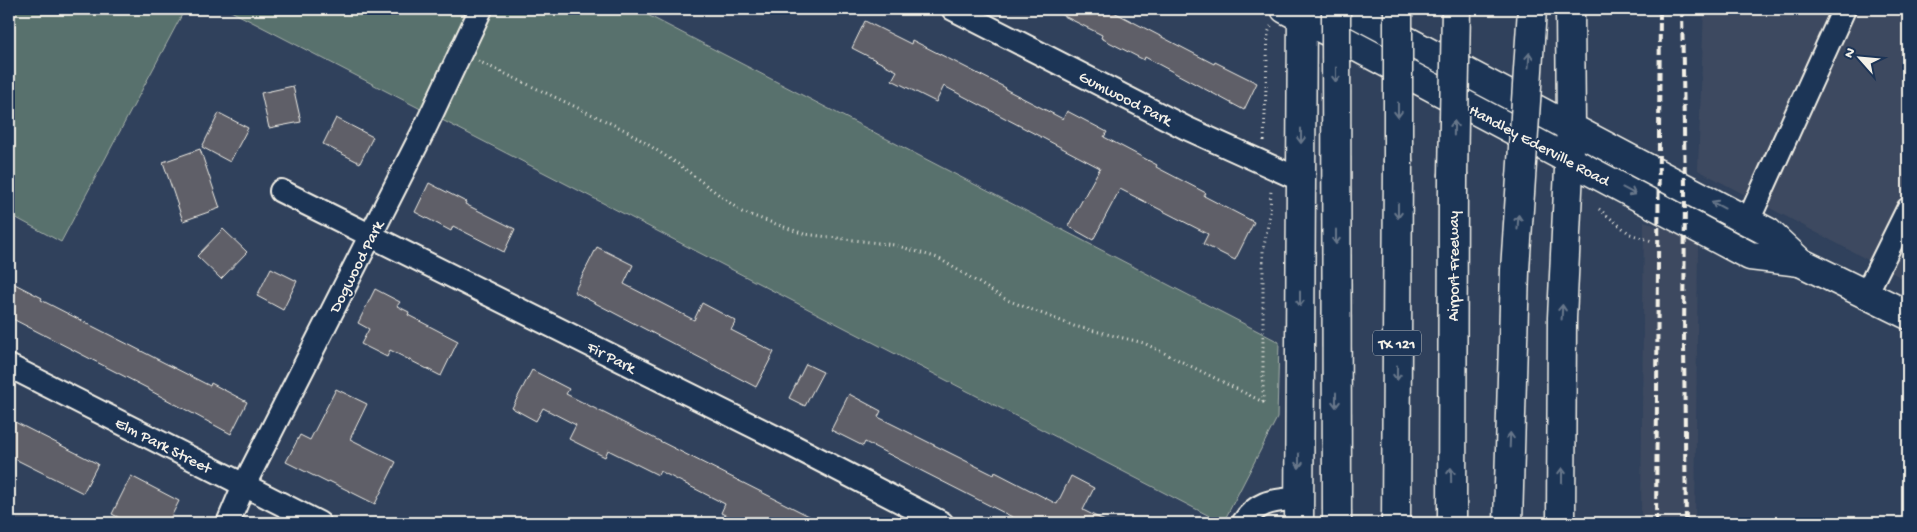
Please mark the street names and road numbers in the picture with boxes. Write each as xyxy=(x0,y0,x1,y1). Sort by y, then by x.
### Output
street label: Gumwood Park xyxy=(1075,69,1176,133)
street label: Handley Ederville Road xyxy=(1465,102,1613,193)
street label: Airport Freeway xyxy=(1446,211,1465,321)
street label: Dogwood Park xyxy=(326,217,390,318)
road number: TX 121 xyxy=(1373,330,1421,356)
street label: Fir Park xyxy=(582,338,639,380)
street label: Elm Park Street xyxy=(111,415,215,480)

